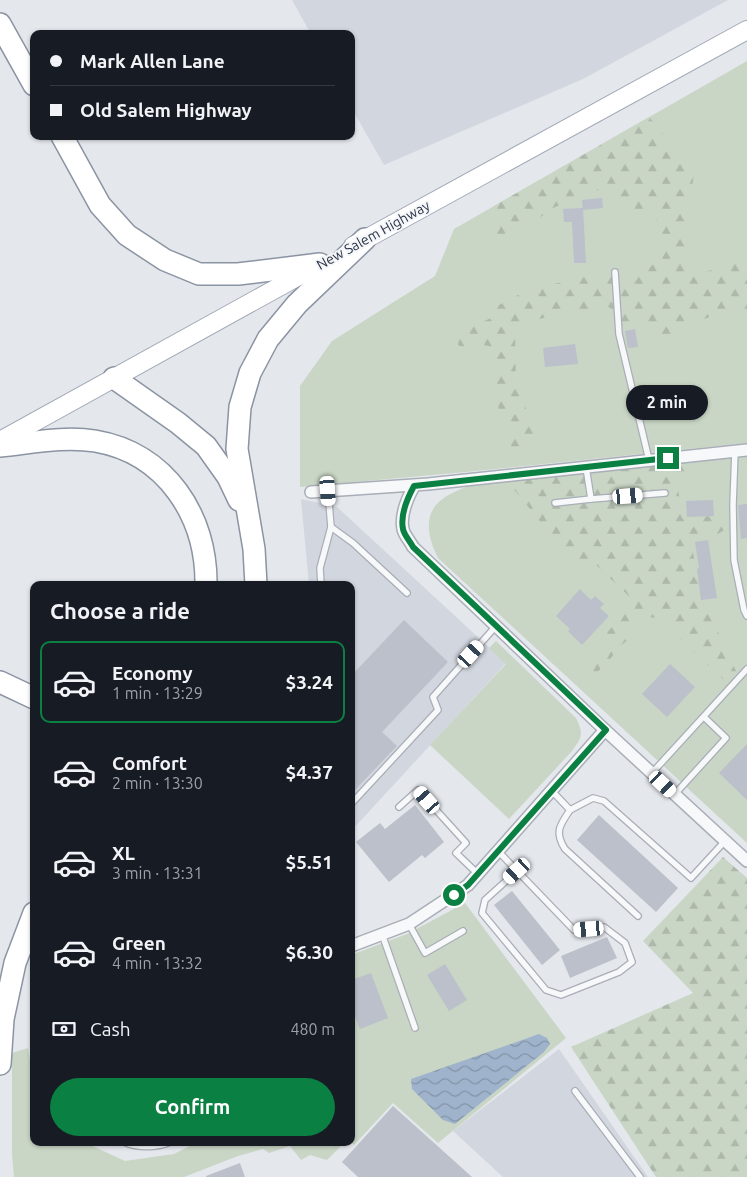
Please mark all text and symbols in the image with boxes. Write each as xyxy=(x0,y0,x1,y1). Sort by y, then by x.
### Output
text: Mark Allen Lane xyxy=(80,50,225,72)
text: Old Salem Highway xyxy=(80,99,252,121)
street label: New Salem Highway xyxy=(314,197,433,273)
callout: 2 min xyxy=(627,386,709,420)
text: 2 min xyxy=(647,393,687,411)
route end xyxy=(657,447,679,469)
car xyxy=(319,476,336,506)
car xyxy=(612,487,643,505)
text: Choose a ride xyxy=(50,598,190,623)
car xyxy=(455,638,486,670)
icon: car xyxy=(52,660,97,705)
text: Economy xyxy=(112,662,193,684)
text: $3.24 xyxy=(285,671,333,693)
text: 1 min · 13:29 xyxy=(112,684,203,702)
icon: car xyxy=(52,750,97,795)
text: Comfort xyxy=(112,752,187,774)
text: $4.37 xyxy=(285,761,333,783)
car xyxy=(646,768,679,800)
text: 2 min · 13:30 xyxy=(112,774,203,792)
car xyxy=(411,784,442,816)
icon: car xyxy=(52,840,97,885)
text: XL xyxy=(112,842,135,864)
text: $5.51 xyxy=(285,851,333,873)
car xyxy=(500,855,533,887)
text: 3 min · 13:31 xyxy=(112,864,203,882)
route start xyxy=(443,884,465,906)
car xyxy=(573,920,604,938)
icon: car xyxy=(52,930,97,975)
text: Green xyxy=(112,932,166,954)
text: $6.30 xyxy=(285,941,333,963)
text: 4 min · 13:32 xyxy=(112,954,203,972)
icon: cash xyxy=(50,1015,78,1043)
text: Cash xyxy=(90,1018,131,1040)
text: 480 m xyxy=(290,1020,335,1038)
button: Confirm xyxy=(50,1078,335,1136)

